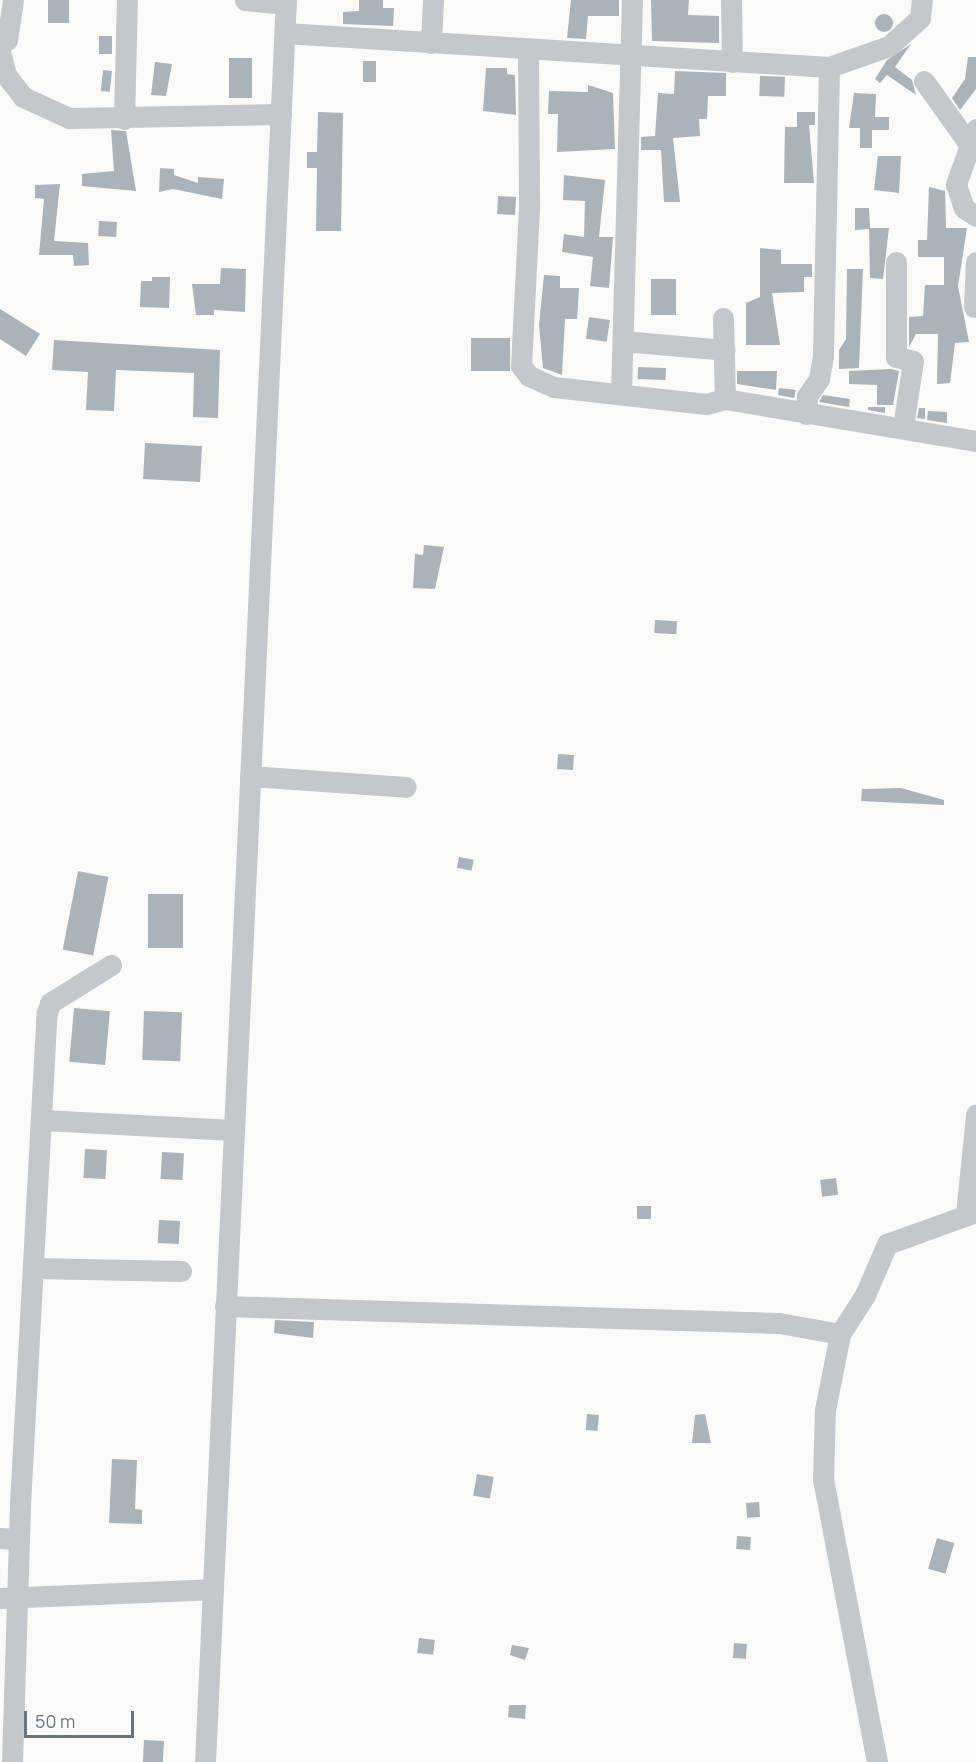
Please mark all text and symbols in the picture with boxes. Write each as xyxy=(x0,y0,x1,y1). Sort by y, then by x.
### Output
scale bar xyxy=(27,1699,136,1737)
text: 50 m xyxy=(35,1709,75,1733)

